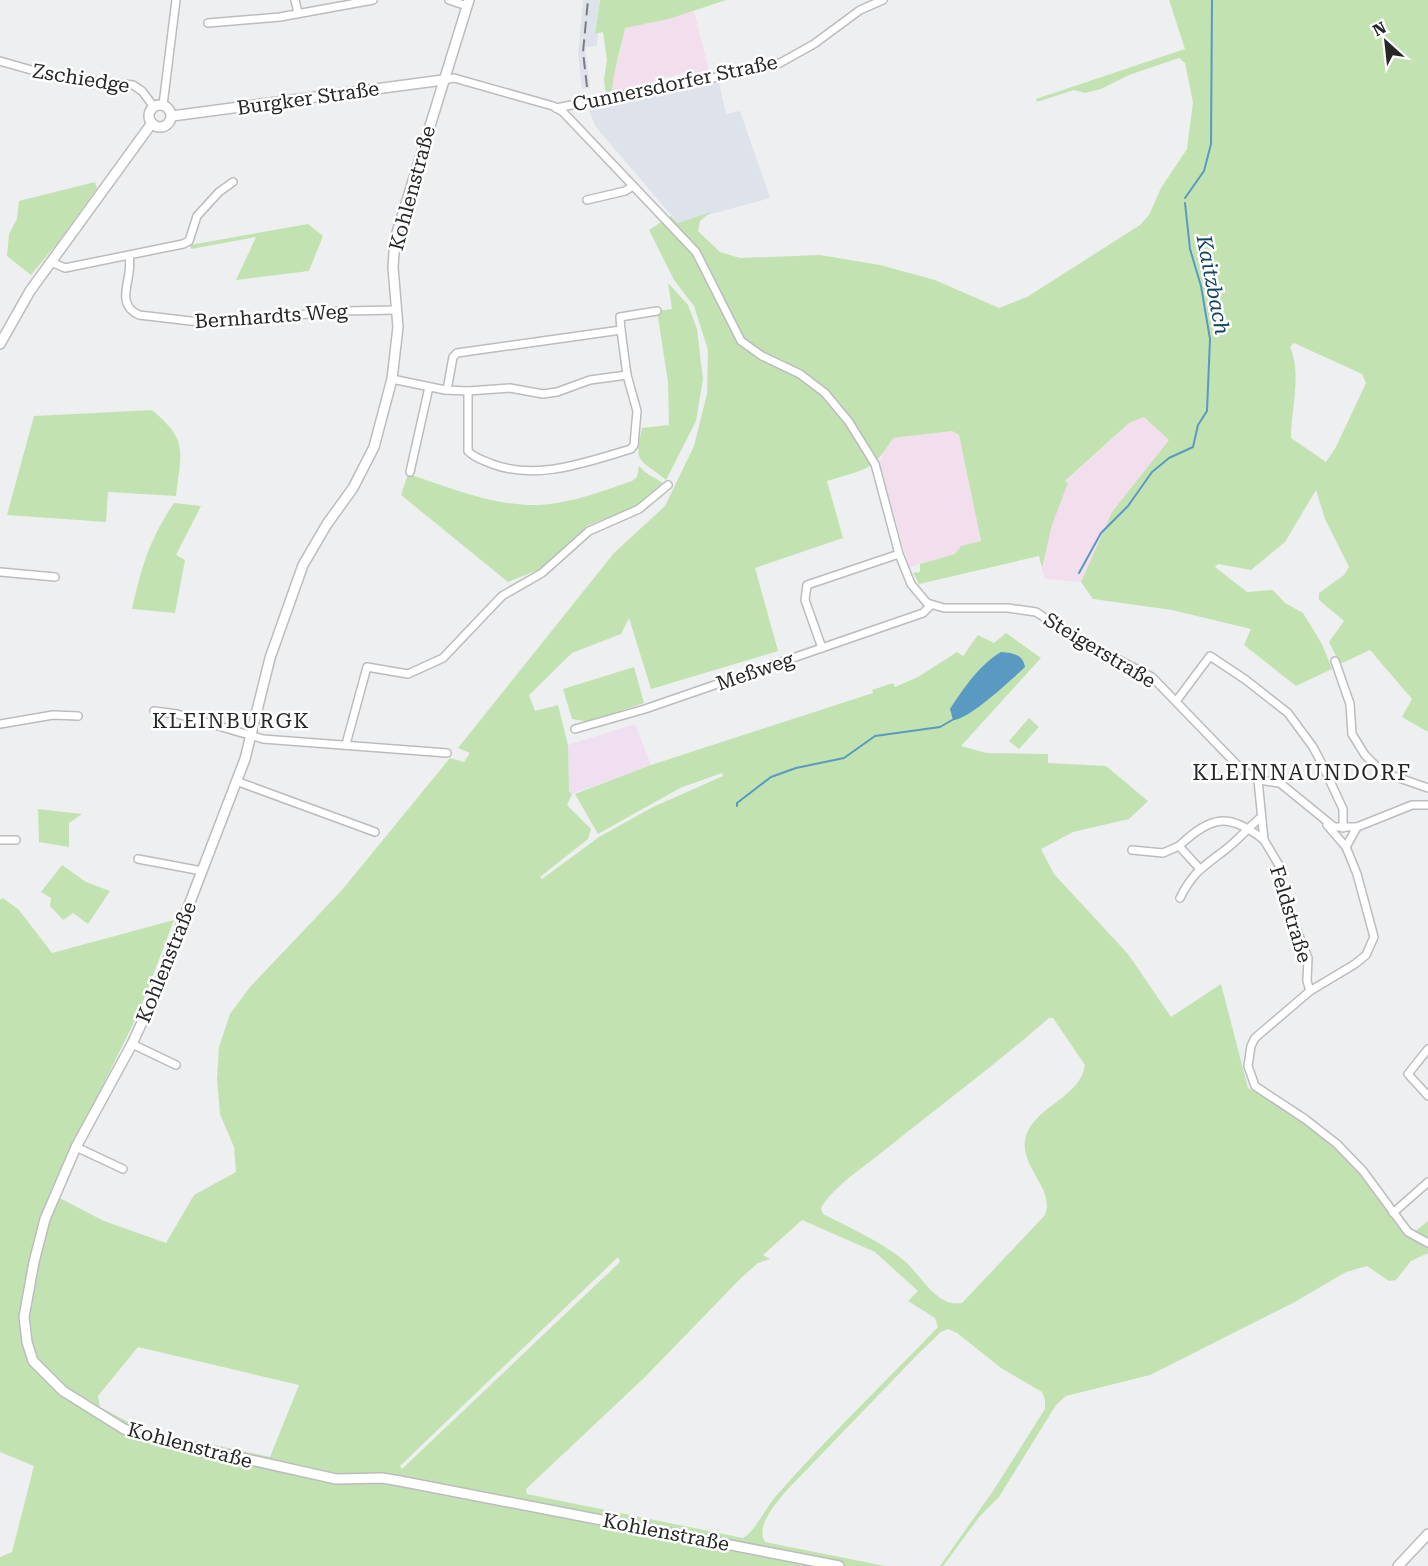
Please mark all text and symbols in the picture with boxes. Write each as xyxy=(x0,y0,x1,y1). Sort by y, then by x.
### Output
north arrow xyxy=(1356,12,1416,72)
text: N xyxy=(1370,18,1389,40)
street label: Cunnersdorfer Straße xyxy=(570,50,780,116)
street label: Zschiedge xyxy=(31,58,131,98)
street label: Burgker Straße xyxy=(235,76,381,120)
street label: Kohlenstraße xyxy=(384,123,440,253)
water label: Kaitzbach xyxy=(1191,232,1234,337)
street label: Bernhardts Weg xyxy=(194,299,349,333)
street label: Steigerstraße xyxy=(1040,607,1160,693)
street label: Meßweg xyxy=(713,646,797,695)
district label: KLEINBURGK xyxy=(152,709,310,733)
district label: KLEINNAUNDORF xyxy=(1192,760,1412,785)
street label: Feldstraße xyxy=(1265,863,1317,965)
street label: Kohlenstraße xyxy=(131,898,201,1026)
street label: Kohlenstraße xyxy=(125,1417,255,1473)
street label: Kohlenstraße xyxy=(601,1508,731,1556)

